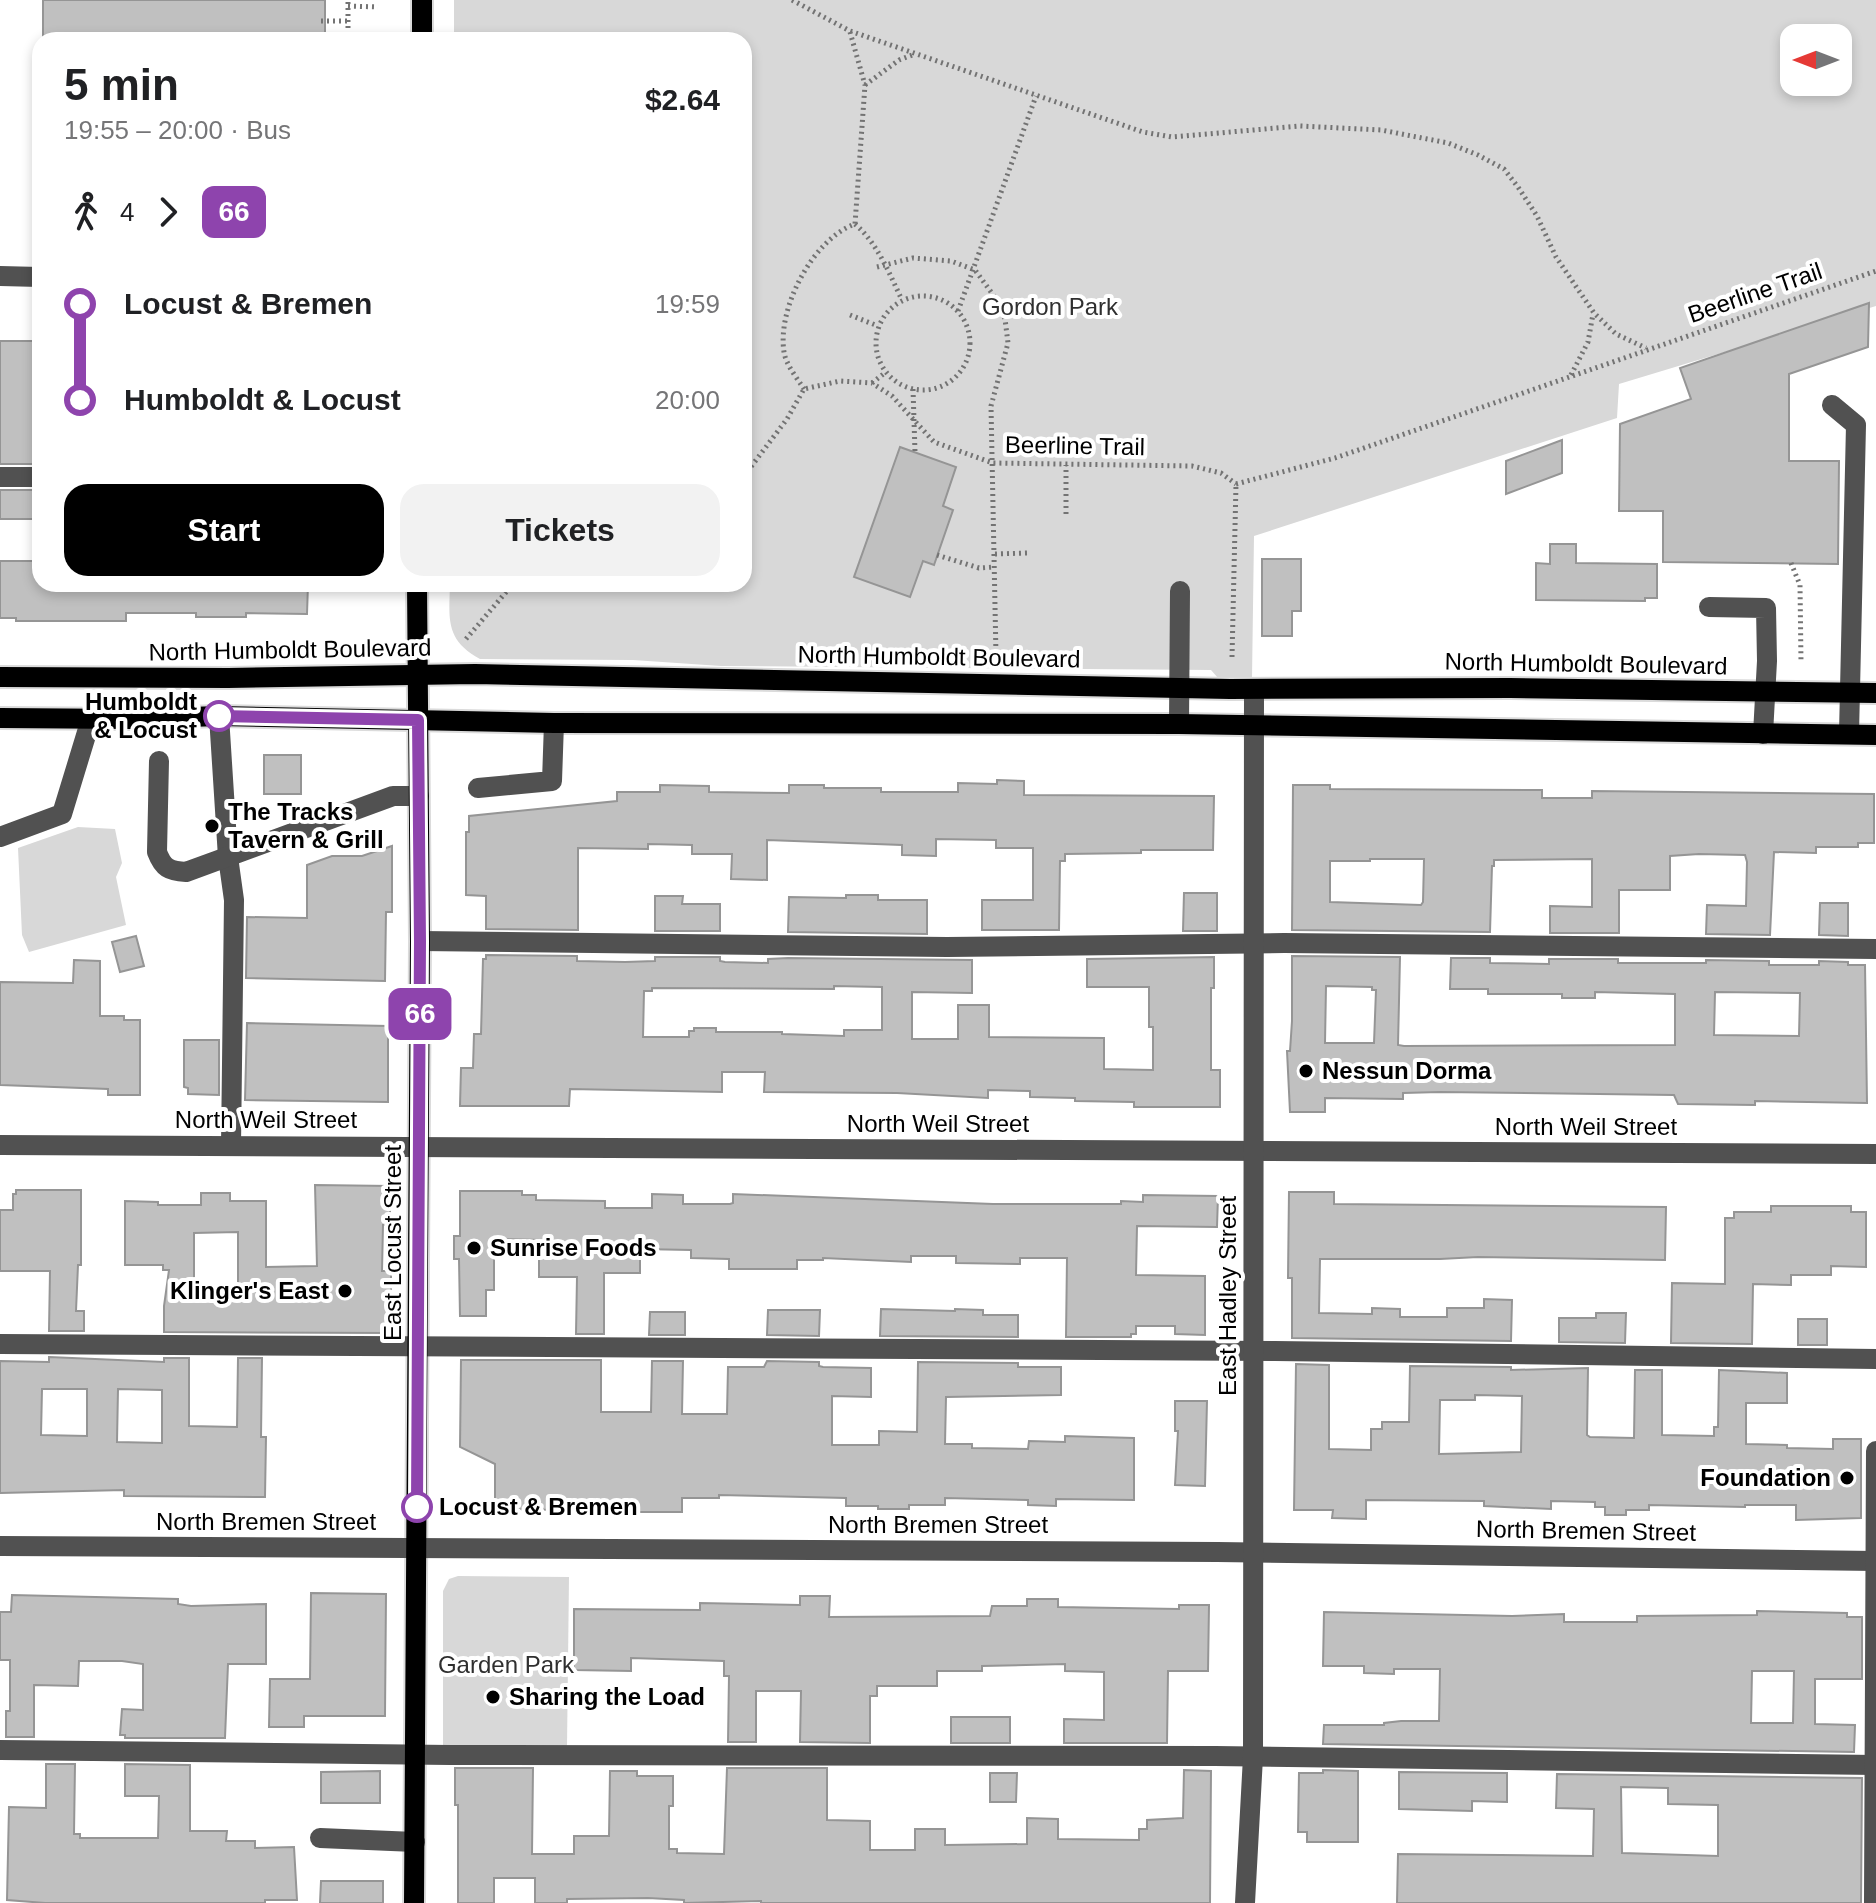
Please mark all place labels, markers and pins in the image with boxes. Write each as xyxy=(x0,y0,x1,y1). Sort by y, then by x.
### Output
place label: Humboldt & Locust xyxy=(85,688,197,743)
marker: Humboldt & Locust xyxy=(204,701,234,731)
place label: The Tracks Tavern & Grill xyxy=(228,798,384,853)
marker: The Tracks Tavern & Grill xyxy=(203,817,221,835)
place label: Nessun Dorma xyxy=(1322,1057,1492,1084)
marker: Nessun Dorma xyxy=(1297,1062,1315,1080)
place label: Sunrise Foods xyxy=(490,1234,657,1261)
marker: Sunrise Foods xyxy=(465,1239,483,1257)
place label: Klinger's East xyxy=(170,1277,329,1304)
marker: Klinger's East xyxy=(336,1282,354,1300)
place label: Foundation xyxy=(1700,1464,1831,1491)
marker: Foundation xyxy=(1838,1469,1856,1487)
marker: Locust & Bremen xyxy=(402,1492,432,1522)
place label: Locust & Bremen xyxy=(439,1493,638,1520)
place label: Sharing the Load xyxy=(509,1683,705,1710)
marker: Sharing the Load xyxy=(484,1688,502,1706)

